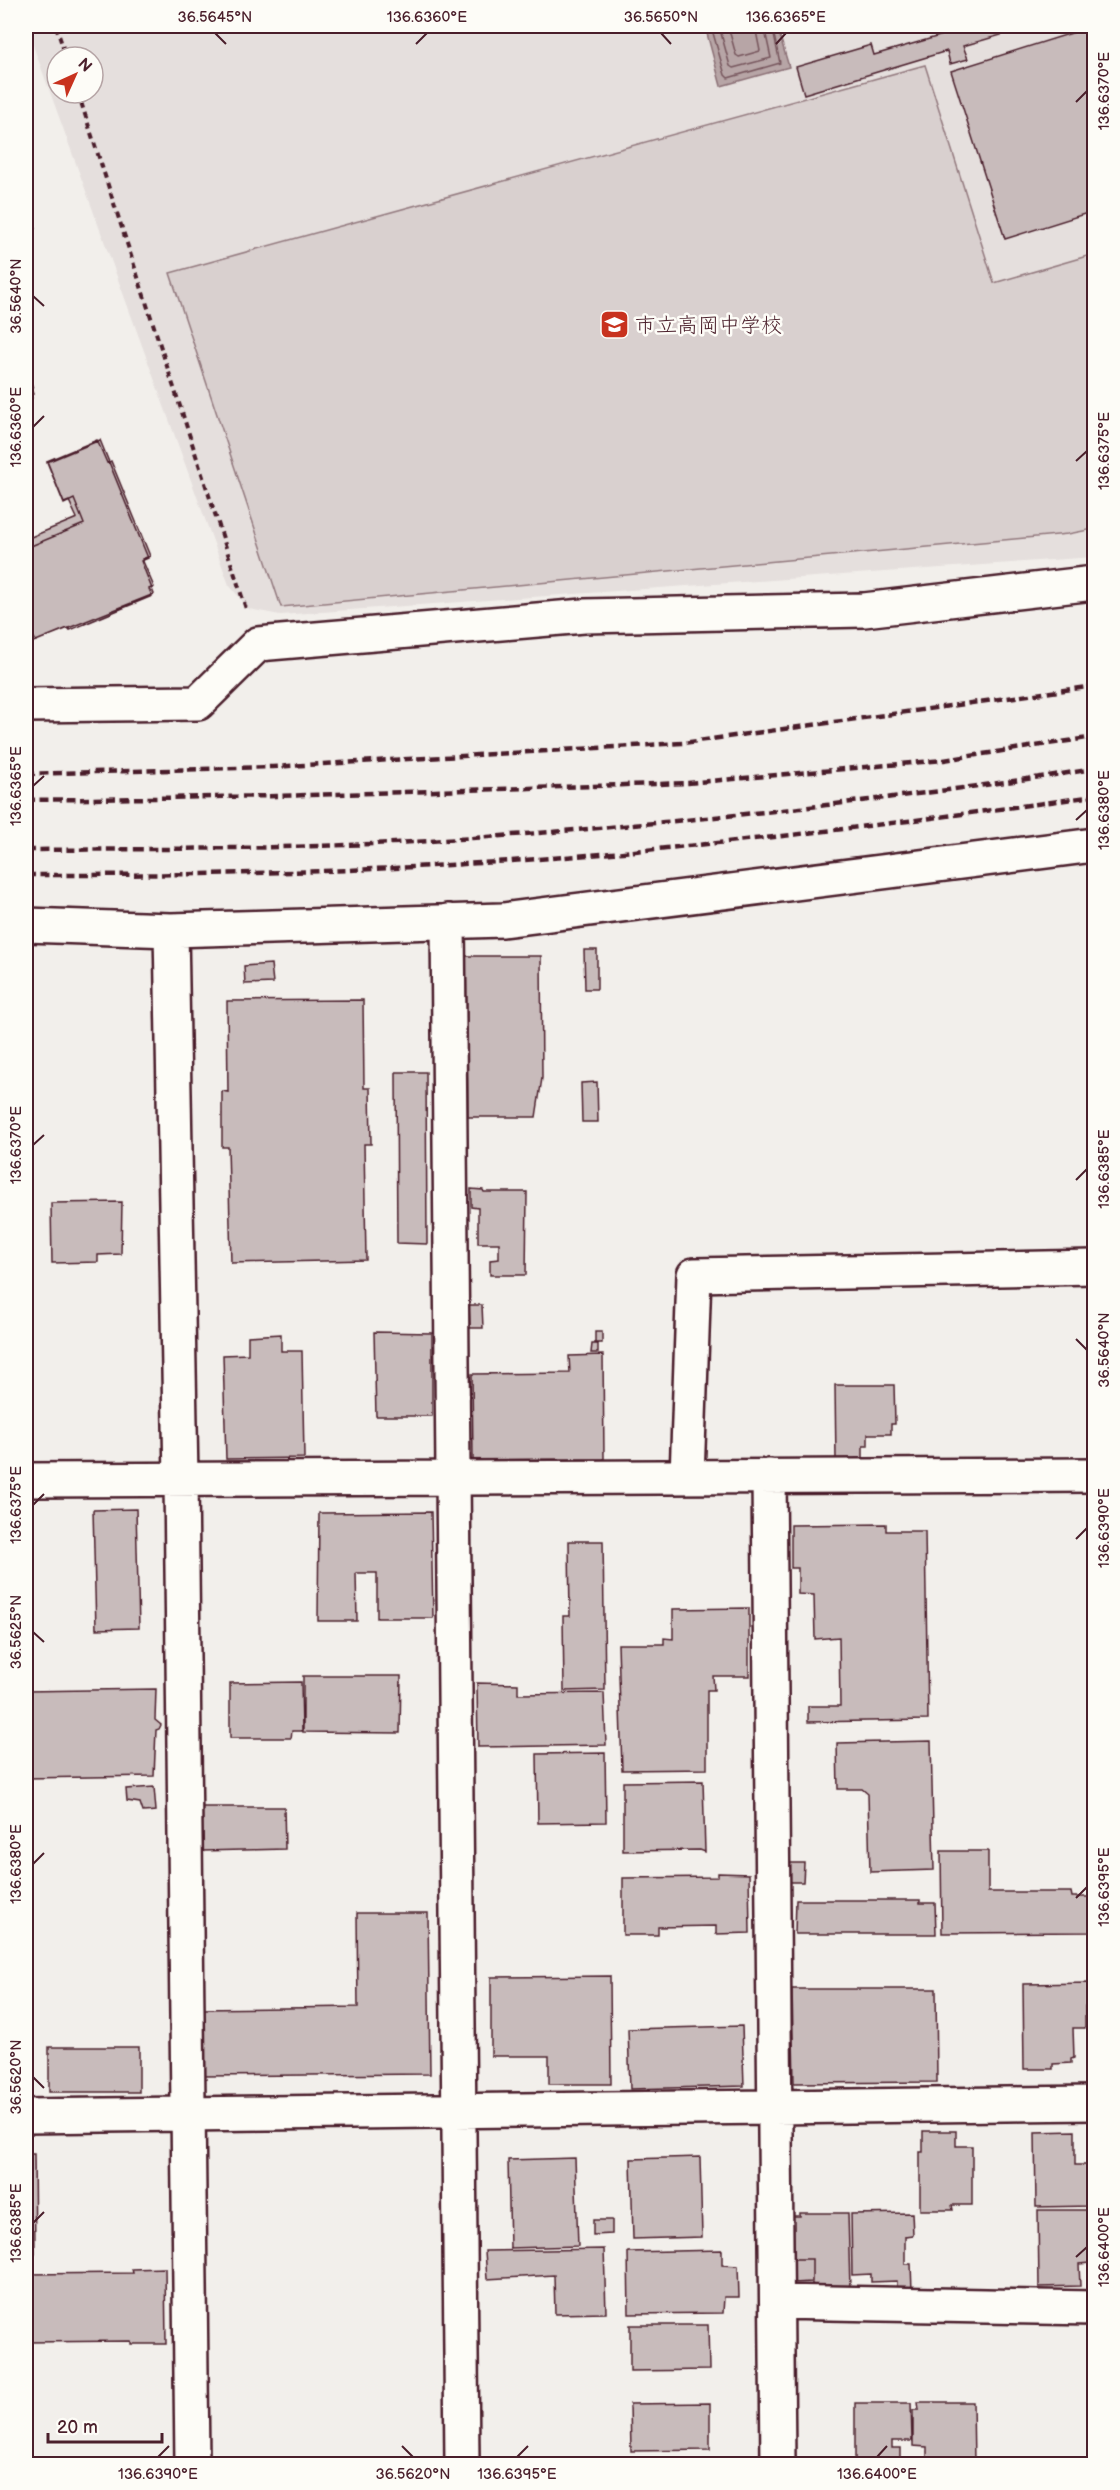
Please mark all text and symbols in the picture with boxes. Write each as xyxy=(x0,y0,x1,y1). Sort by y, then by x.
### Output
text: 36.5645°N xyxy=(178,8,252,27)
text: 136.6360°E xyxy=(387,8,467,27)
text: 36.5650°N xyxy=(624,8,698,27)
text: 136.6365°E xyxy=(746,8,826,27)
north arrow xyxy=(45,45,105,105)
text: 136.6370°E xyxy=(1095,52,1114,130)
text: N xyxy=(74,54,96,76)
text: 36.5640°N xyxy=(7,258,26,334)
school or university icon: 市立高岡中学校 xyxy=(598,309,630,341)
place label: 市立高岡中学校 xyxy=(635,313,782,338)
text: 136.6360°E xyxy=(7,387,26,467)
text: 136.6375°E xyxy=(1095,412,1114,490)
text: 136.6365°E xyxy=(7,746,26,826)
text: 136.6380°E xyxy=(1095,770,1114,850)
text: 136.6370°E xyxy=(7,1106,26,1184)
text: 136.6385°E xyxy=(1095,1129,1114,1209)
text: 36.5640°N xyxy=(1095,1312,1114,1388)
text: 136.6375°E xyxy=(7,1466,26,1544)
text: 136.6390°E xyxy=(1095,1488,1114,1568)
text: 36.5625°N xyxy=(7,1595,26,1669)
text: 136.6380°E xyxy=(7,1824,26,1904)
text: 136.6395°E xyxy=(1095,1847,1114,1927)
text: 36.5620°N xyxy=(7,2040,26,2114)
text: 136.6385°E xyxy=(7,2183,26,2263)
text: 136.6400°E xyxy=(1095,2207,1114,2287)
scale bar xyxy=(48,2406,162,2444)
text: 20 m xyxy=(57,2417,98,2438)
text: 136.6390°E xyxy=(118,2465,198,2484)
text: 36.5620°N xyxy=(376,2465,450,2484)
text: 136.6395°E xyxy=(477,2465,557,2484)
text: 136.6400°E xyxy=(837,2465,917,2484)

